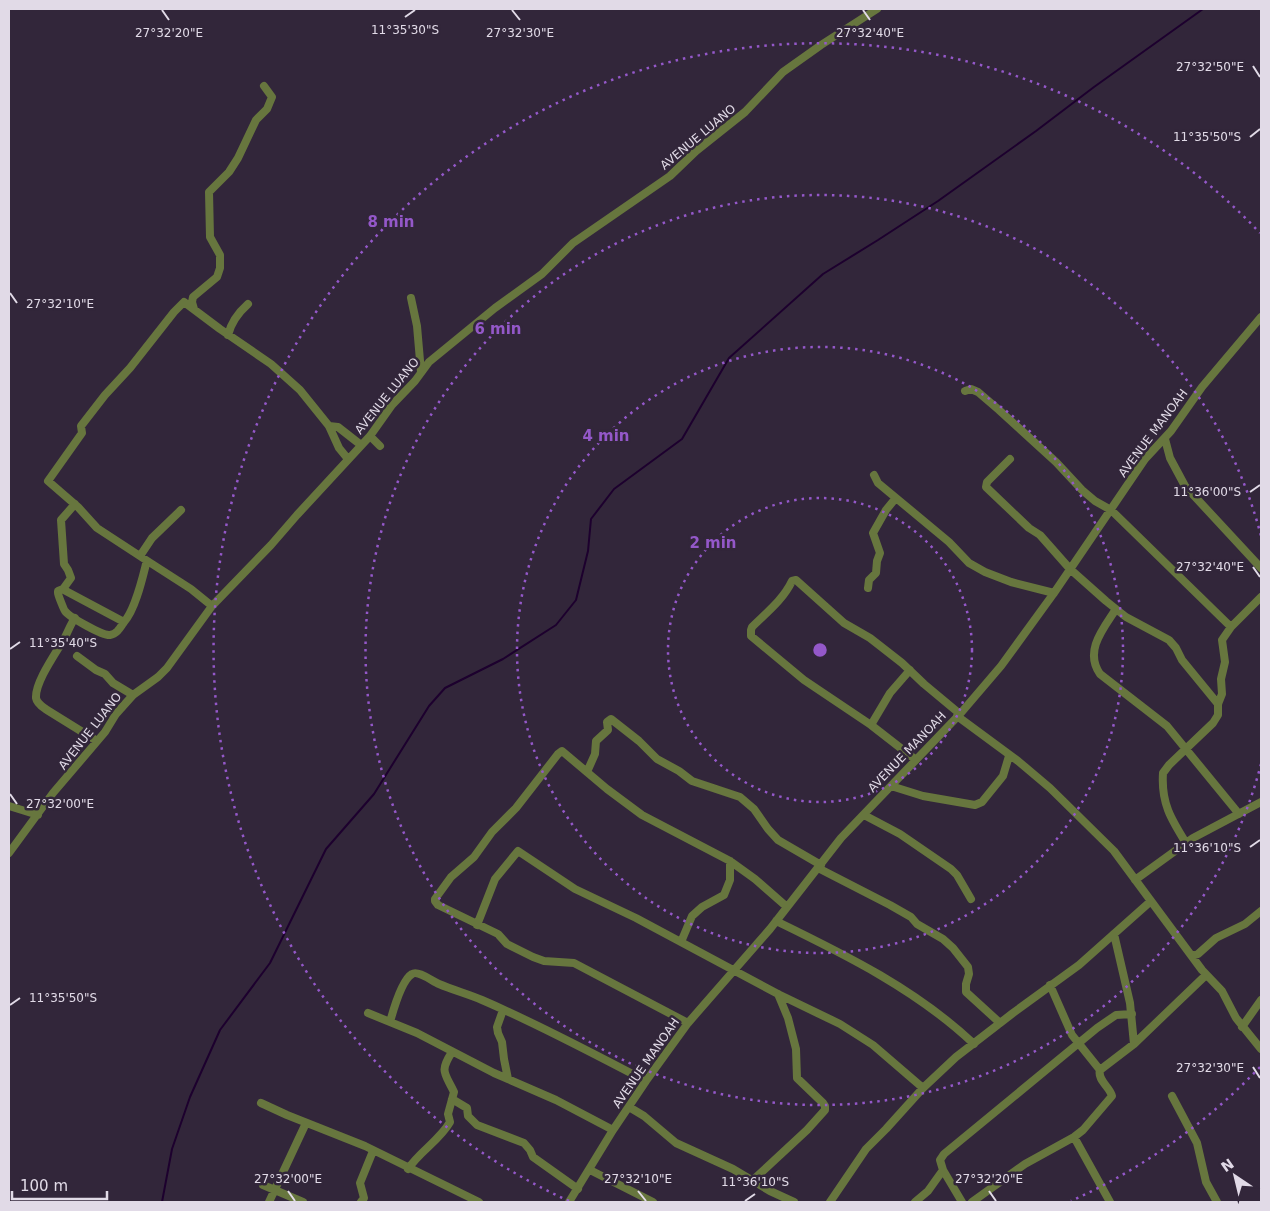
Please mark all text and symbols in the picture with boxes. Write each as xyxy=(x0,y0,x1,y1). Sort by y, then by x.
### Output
text: 11°35'30"S xyxy=(371,23,439,37)
text: 27°32'20"E xyxy=(135,26,203,40)
text: 27°32'30"E xyxy=(486,26,554,40)
text: 27°32'40"E xyxy=(836,26,904,40)
text: 27°32'50"E xyxy=(1176,60,1244,74)
street label: AVENUE LUANO xyxy=(658,101,738,173)
text: 11°35'50"S xyxy=(1173,130,1241,144)
text: 8 min xyxy=(367,213,415,231)
text: 27°32'10"E xyxy=(26,297,94,311)
text: 6 min xyxy=(474,320,522,338)
street label: AVENUE LUANO xyxy=(352,355,422,437)
street label: AVENUE MANOAH xyxy=(1115,386,1191,480)
text: 4 min xyxy=(582,427,630,445)
text: 11°36'00"S xyxy=(1173,485,1241,499)
text: 2 min xyxy=(689,534,737,552)
text: 27°32'40"E xyxy=(1176,560,1244,574)
text: 11°35'40"S xyxy=(29,636,97,650)
centre of rings xyxy=(811,641,829,659)
street label: AVENUE LUANO xyxy=(56,690,124,772)
street label: AVENUE MANOAH xyxy=(865,709,949,795)
text: 27°32'00"E xyxy=(26,797,94,811)
text: 11°36'10"S xyxy=(1173,841,1241,855)
text: 11°35'50"S xyxy=(29,991,97,1005)
street label: AVENUE MANOAH xyxy=(610,1015,682,1111)
text: 27°32'30"E xyxy=(1176,1061,1244,1075)
north arrow xyxy=(1210,1151,1260,1201)
text: N xyxy=(1218,1155,1237,1175)
scale bar xyxy=(12,1168,108,1200)
text: 27°32'00"E xyxy=(254,1172,322,1186)
text: 27°32'10"E xyxy=(604,1172,672,1186)
text: 27°32'20"E xyxy=(955,1172,1023,1186)
text: 11°36'10"S xyxy=(721,1175,789,1189)
text: 100 m xyxy=(20,1177,68,1195)

